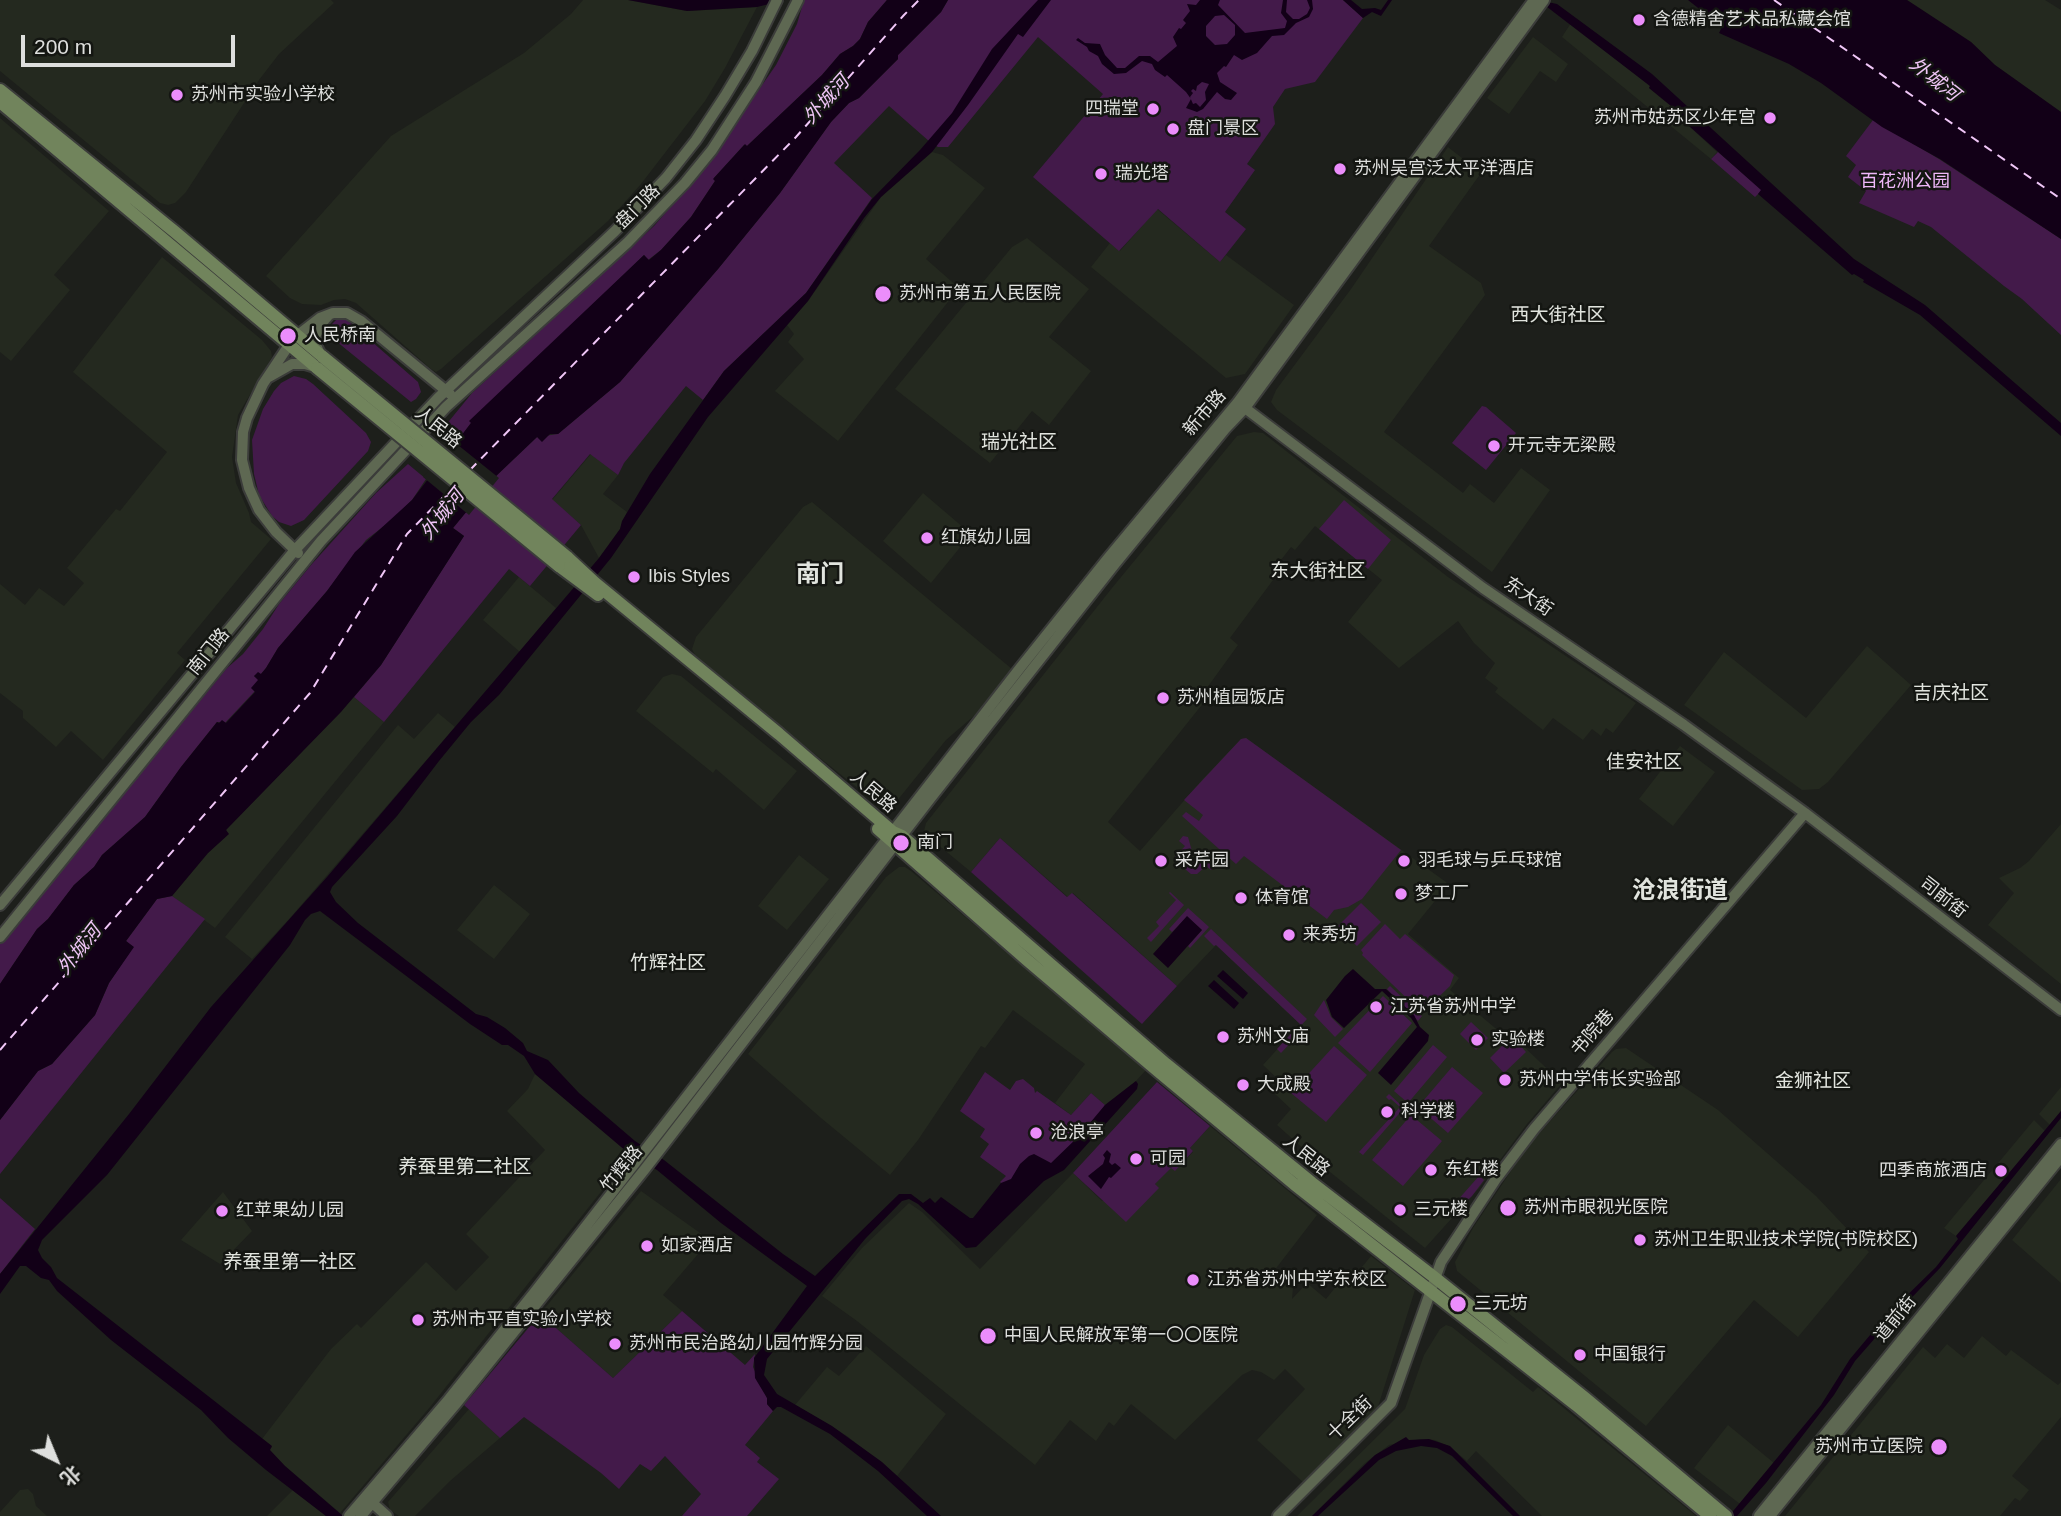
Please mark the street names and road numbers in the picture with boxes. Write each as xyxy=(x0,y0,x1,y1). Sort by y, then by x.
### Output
street label: 盘门路 xyxy=(611,180,665,234)
street label: 新市路 xyxy=(1179,386,1231,440)
street label: 人民路 xyxy=(410,403,466,453)
street label: 东大街 xyxy=(1500,573,1556,621)
street label: 南门路 xyxy=(184,624,234,680)
street label: 人民路 xyxy=(846,766,900,818)
street label: 司前街 xyxy=(1915,873,1971,923)
street label: 书院巷 xyxy=(1567,1006,1619,1060)
street label: 人民路 xyxy=(1278,1131,1334,1181)
street label: 竹辉路 xyxy=(597,1141,647,1197)
street label: 道前街 xyxy=(1871,1291,1921,1347)
street label: 十全街 xyxy=(1323,1392,1377,1446)

